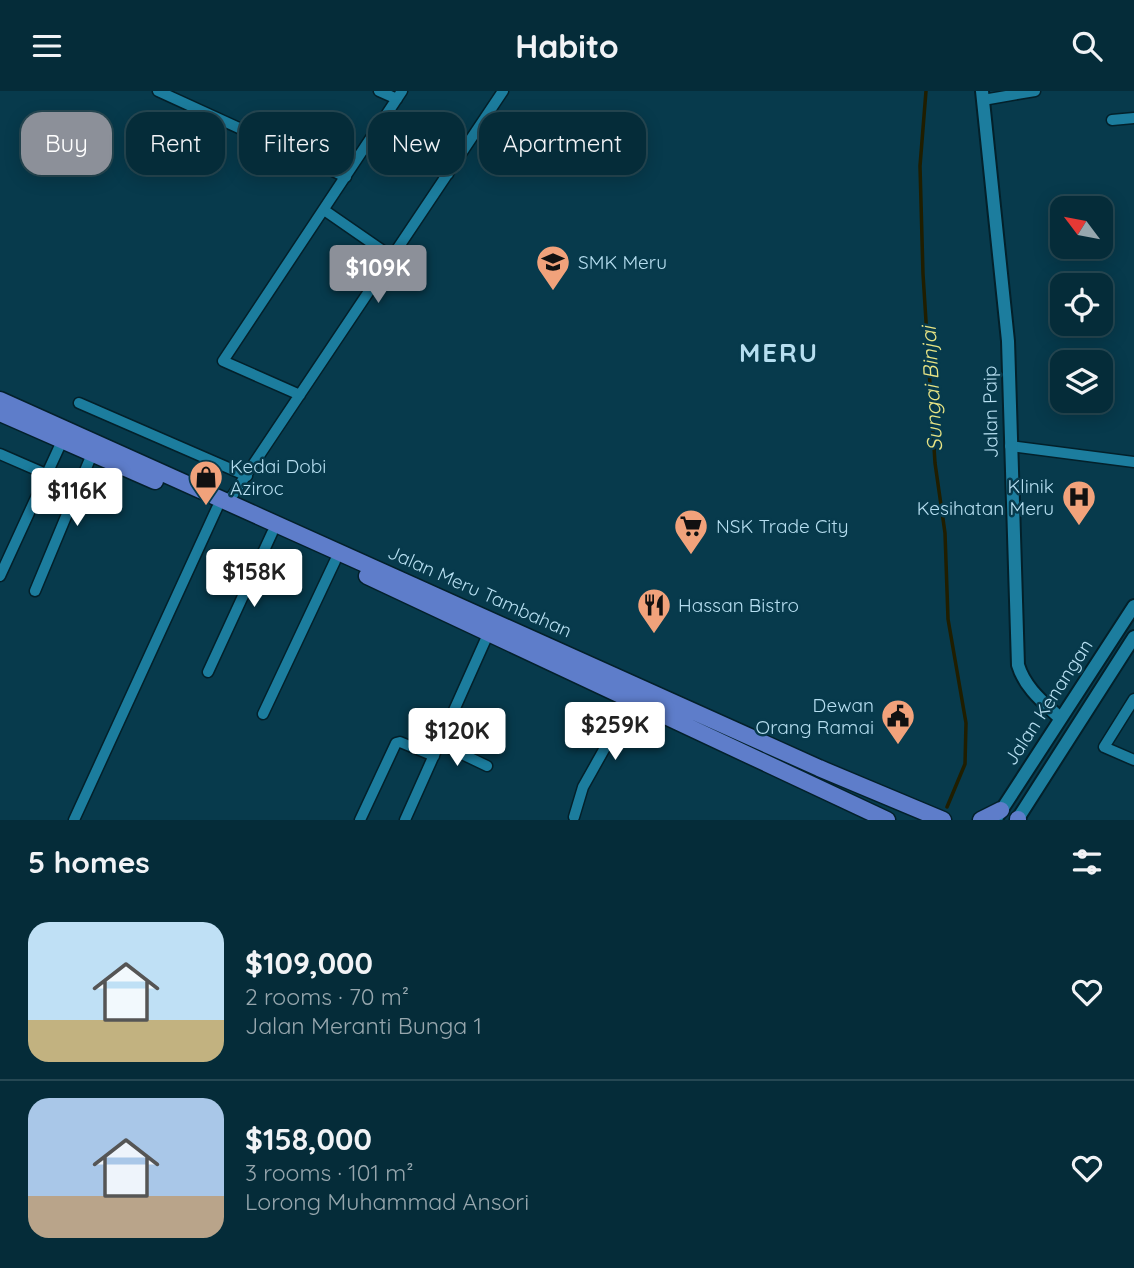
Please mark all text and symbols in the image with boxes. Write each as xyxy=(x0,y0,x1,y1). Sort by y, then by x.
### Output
text: Habito xyxy=(515,26,619,66)
icon: menu xyxy=(28,27,66,65)
icon: search xyxy=(1068,27,1106,65)
chip: Buy xyxy=(21,112,112,175)
chip: Rent xyxy=(126,112,225,175)
chip: Filters xyxy=(239,112,354,175)
chip: New xyxy=(368,112,465,175)
chip: Apartment xyxy=(479,112,646,175)
north arrow xyxy=(1050,196,1113,259)
map controls xyxy=(1050,196,1113,413)
school or university icon: SMK Meru xyxy=(534,243,572,292)
pin: $109K xyxy=(329,245,427,305)
place label: SMK Meru xyxy=(578,250,667,274)
text: $109K xyxy=(346,253,410,282)
button: locate xyxy=(1050,273,1113,336)
water label: Sungai Binjai xyxy=(915,323,947,452)
district label: MERU xyxy=(739,336,819,369)
button: layers xyxy=(1050,350,1113,413)
street label: Jalan Paip xyxy=(977,365,1003,459)
place label: Kedai Dobi Aziroc xyxy=(230,454,326,500)
shop icon: Kedai Dobi Aziroc xyxy=(187,458,225,507)
pin: $116K xyxy=(28,469,126,528)
place label: Klinik Kesihatan Meru xyxy=(917,474,1054,520)
text: $116K xyxy=(47,476,107,505)
hospital icon: Klinik Kesihatan Meru xyxy=(1060,478,1098,527)
supermarket icon: NSK Trade City xyxy=(672,507,710,556)
place label: NSK Trade City xyxy=(716,514,849,538)
street label: Jalan Meru Tambahan xyxy=(384,540,576,642)
pin: $158K xyxy=(205,549,303,609)
text: $158K xyxy=(222,557,286,586)
restaurant icon: Hassan Bistro xyxy=(635,586,673,635)
place label: Hassan Bistro xyxy=(678,593,799,617)
street label: Jalan Kenangan xyxy=(998,635,1098,769)
place label: Dewan Orang Ramai xyxy=(756,693,874,739)
public building icon: Dewan Orang Ramai xyxy=(879,697,917,746)
pin: $259K xyxy=(566,703,664,762)
pin: $120K xyxy=(408,709,506,768)
text: $259K xyxy=(581,710,649,739)
text: $120K xyxy=(425,716,489,745)
text: 5 homes xyxy=(28,843,150,881)
icon: filters xyxy=(1068,843,1106,881)
text: $109,000 xyxy=(245,944,373,982)
icon: home xyxy=(84,950,168,1034)
icon: heart xyxy=(1068,973,1106,1011)
text: 2 rooms · 70 m² xyxy=(245,982,409,1011)
text: Jalan Meranti Bunga 1 xyxy=(245,1011,482,1040)
text: $158,000 xyxy=(245,1120,372,1158)
icon: home xyxy=(84,1126,168,1210)
icon: heart xyxy=(1068,1149,1106,1187)
text: 3 rooms · 101 m² xyxy=(245,1158,414,1187)
text: Lorong Muhammad Ansori xyxy=(245,1187,529,1216)

